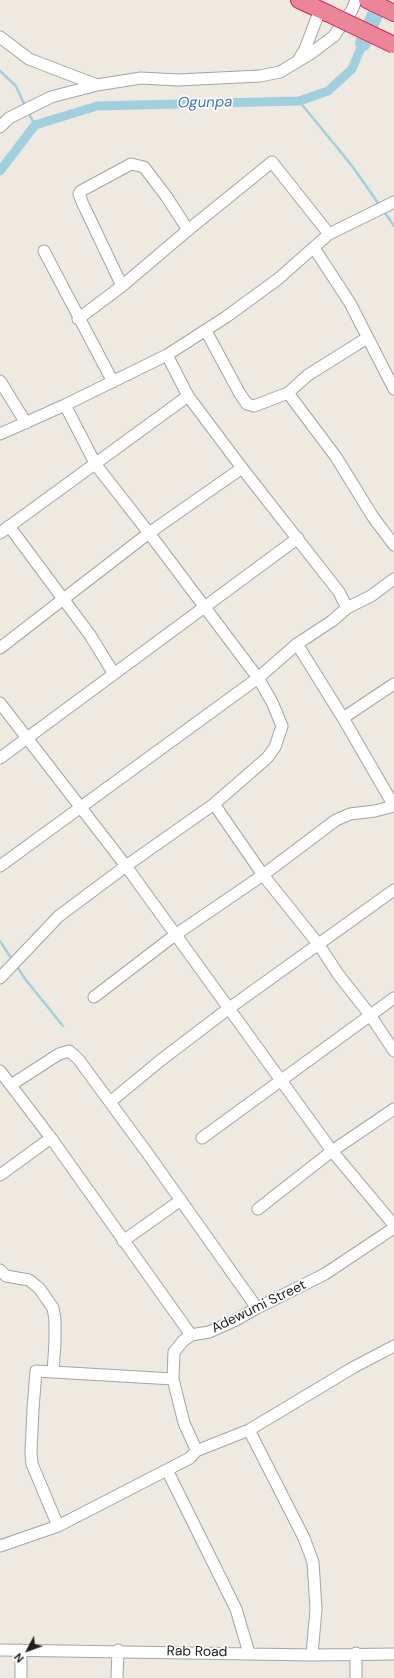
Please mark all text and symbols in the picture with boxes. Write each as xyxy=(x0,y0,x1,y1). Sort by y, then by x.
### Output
water label: Ogunpa xyxy=(177,94,233,112)
street label: Adewumi Street xyxy=(209,1277,309,1337)
north arrow xyxy=(8,1630,48,1670)
street label: Rab Road xyxy=(166,1643,228,1661)
text: N xyxy=(11,1650,27,1665)

